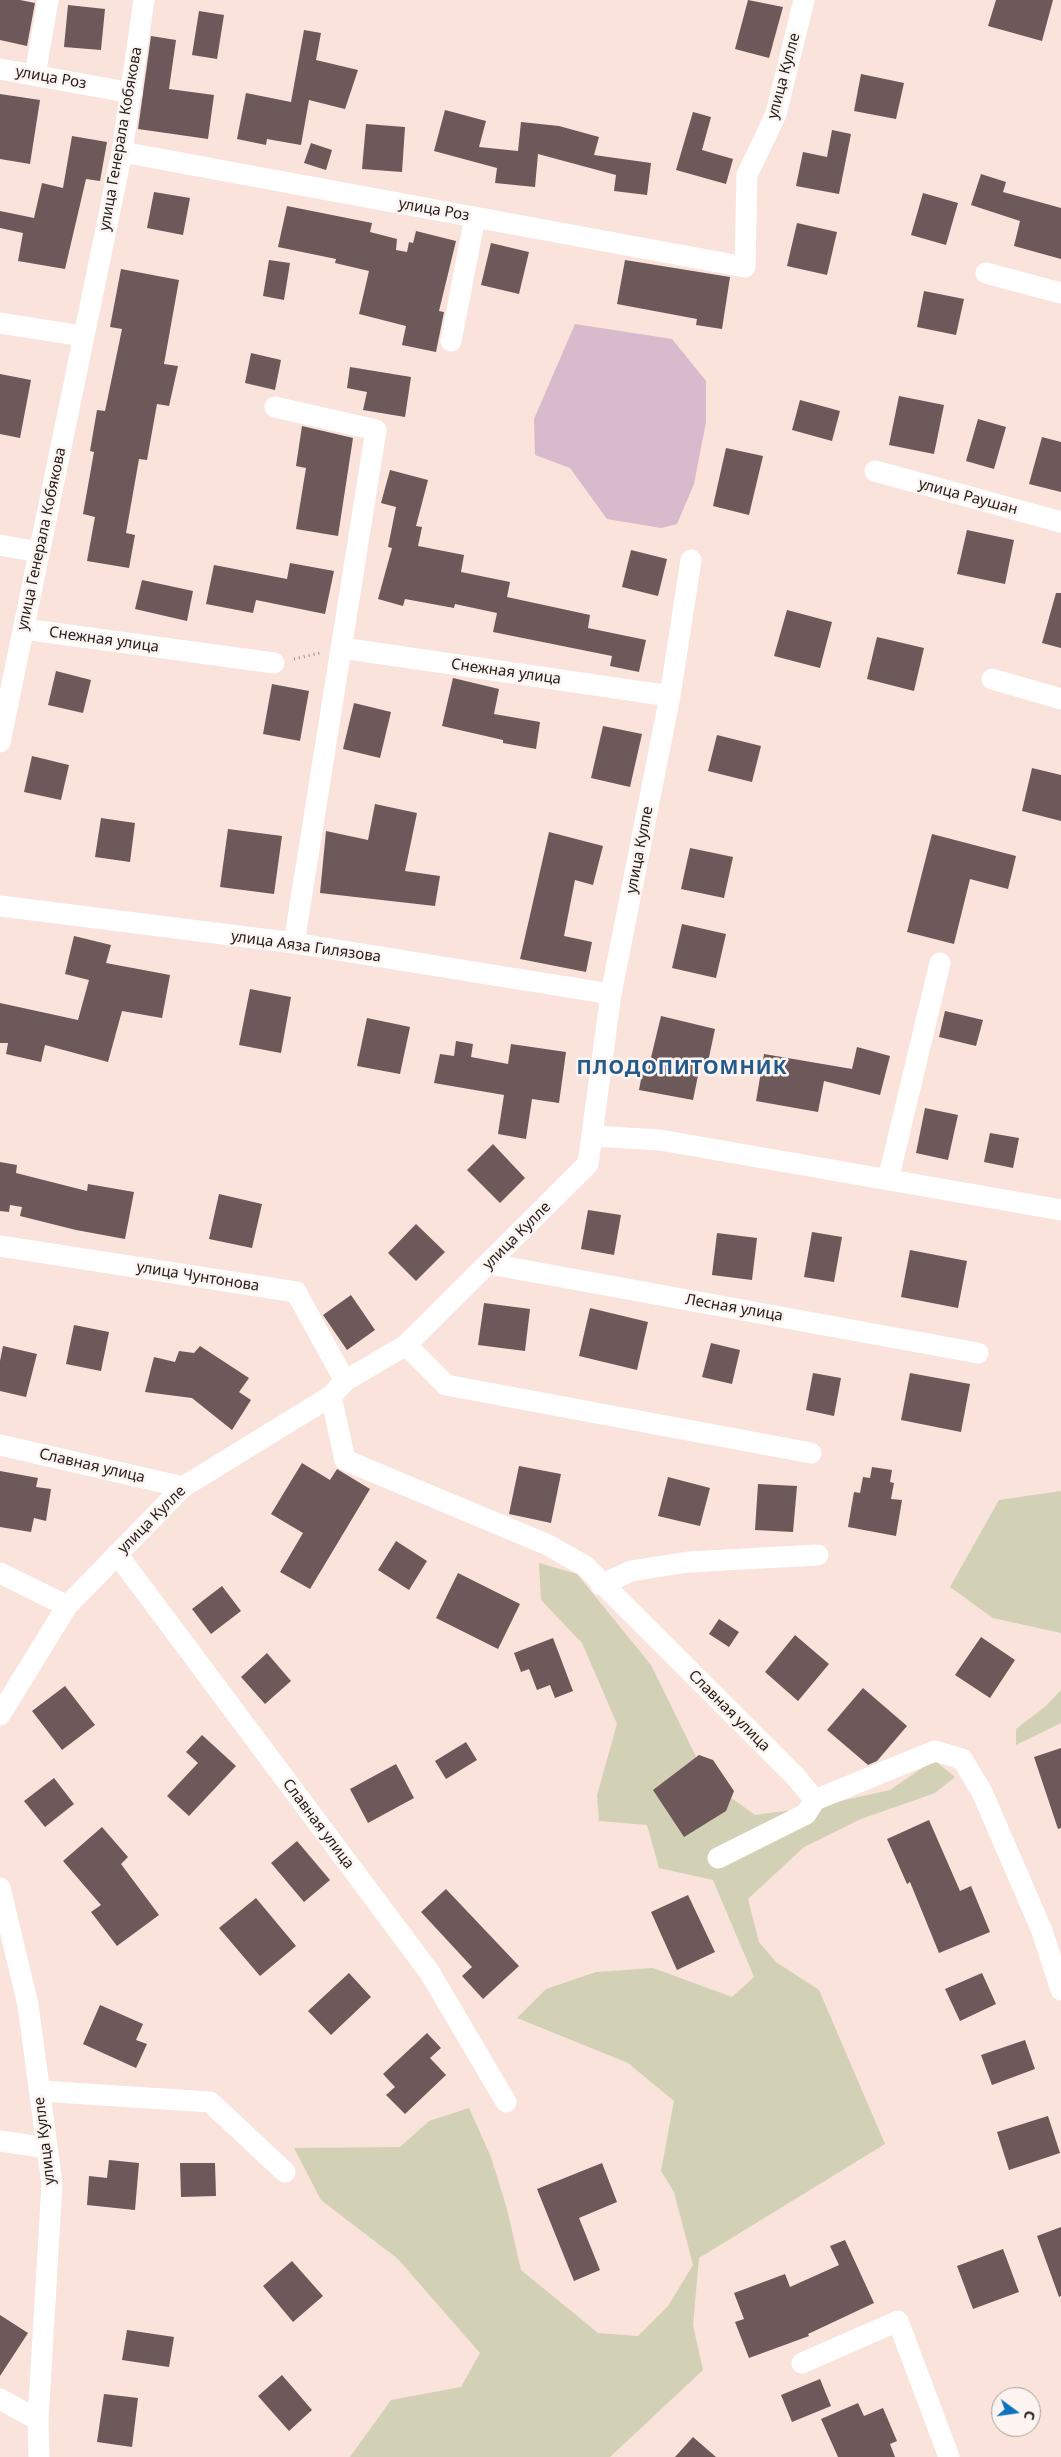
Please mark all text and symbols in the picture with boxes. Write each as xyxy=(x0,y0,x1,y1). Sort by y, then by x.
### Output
street label: улица Кулле xyxy=(764,31,804,121)
street label: улица Генерала Кобякова xyxy=(96,46,146,232)
street label: улица Роз xyxy=(14,63,88,93)
street label: улица Роз xyxy=(397,195,471,225)
street label: улица Генерала Кобякова xyxy=(14,446,70,632)
street label: улица Раушан xyxy=(916,475,1020,519)
street label: Снежная улица xyxy=(48,623,160,657)
street label: Снежная улица xyxy=(450,655,562,689)
street label: улица Кулле xyxy=(623,805,657,895)
street label: улица Аяза Гилязова xyxy=(230,928,382,966)
district label: ПЛОДОПИТОМНИК xyxy=(575,1056,789,1080)
street label: улица Кулле xyxy=(479,1198,555,1274)
street label: улица Чунтонова xyxy=(135,1258,261,1296)
street label: Лесная улица xyxy=(684,1291,784,1325)
street label: Славная улица xyxy=(37,1445,147,1487)
street label: улица Кулле xyxy=(114,1482,190,1558)
street label: Славная улица xyxy=(685,1667,773,1755)
street label: Славная улица xyxy=(278,1776,358,1872)
street label: улица Кулле xyxy=(31,2096,59,2186)
north arrow xyxy=(991,2387,1041,2437)
text: С xyxy=(1020,2409,1040,2422)

